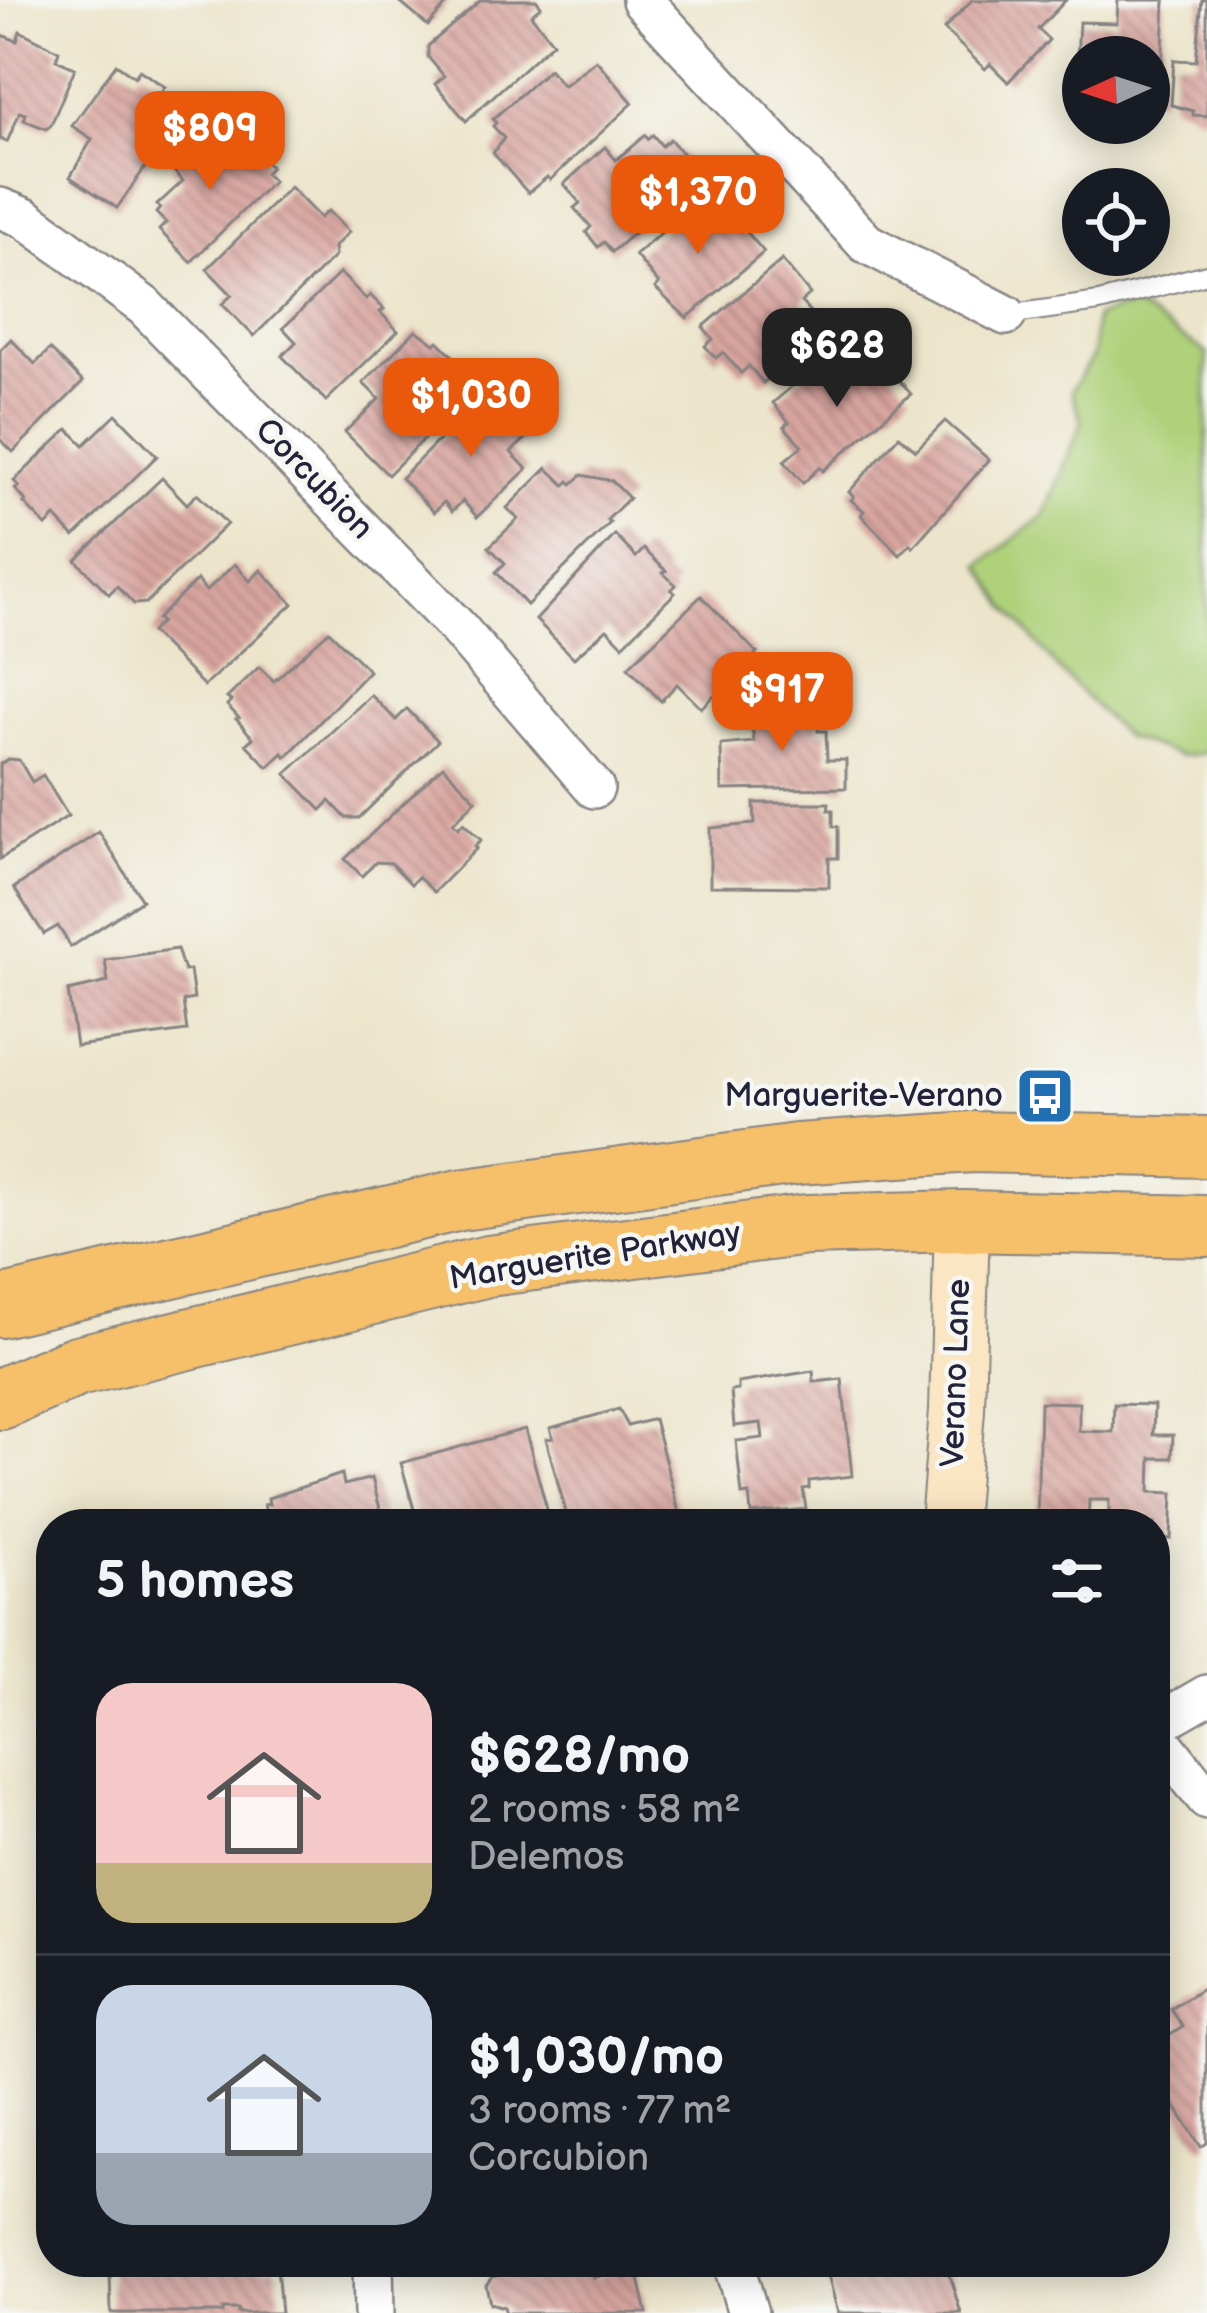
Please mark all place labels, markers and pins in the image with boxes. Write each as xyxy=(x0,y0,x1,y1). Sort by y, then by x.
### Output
pin: $809 xyxy=(139,91,281,193)
pin: $1,370 xyxy=(600,155,796,257)
pin: $628 xyxy=(766,308,908,410)
pin: $1,030 xyxy=(373,358,569,460)
pin: $917 xyxy=(711,652,853,754)
bus stop icon: Marguerite-Verano xyxy=(1014,1065,1076,1127)
place label: Marguerite-Verano xyxy=(724,1076,1003,1116)

